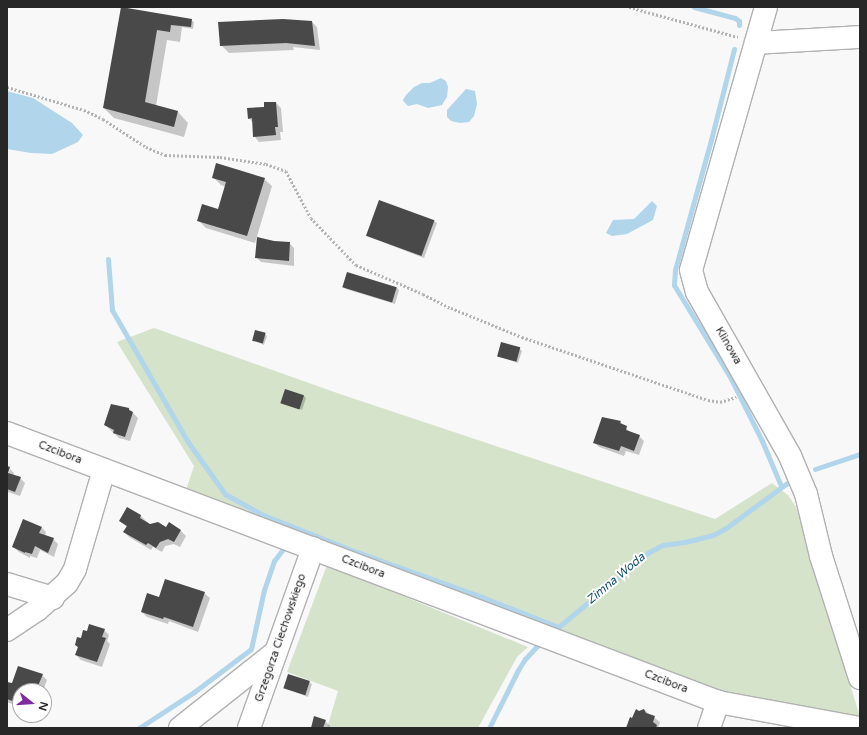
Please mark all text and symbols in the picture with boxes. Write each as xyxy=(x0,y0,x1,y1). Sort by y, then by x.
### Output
street label: Klinowa xyxy=(712,325,744,367)
street label: Czcibora xyxy=(36,439,84,467)
water label: Zimna Woda xyxy=(584,550,648,608)
street label: Czcibora xyxy=(339,553,387,581)
street label: Grzegorza Ciechowskiego xyxy=(253,572,309,704)
street label: Czcibora xyxy=(642,668,690,696)
north arrow xyxy=(12,683,52,723)
text: N xyxy=(35,700,51,712)

